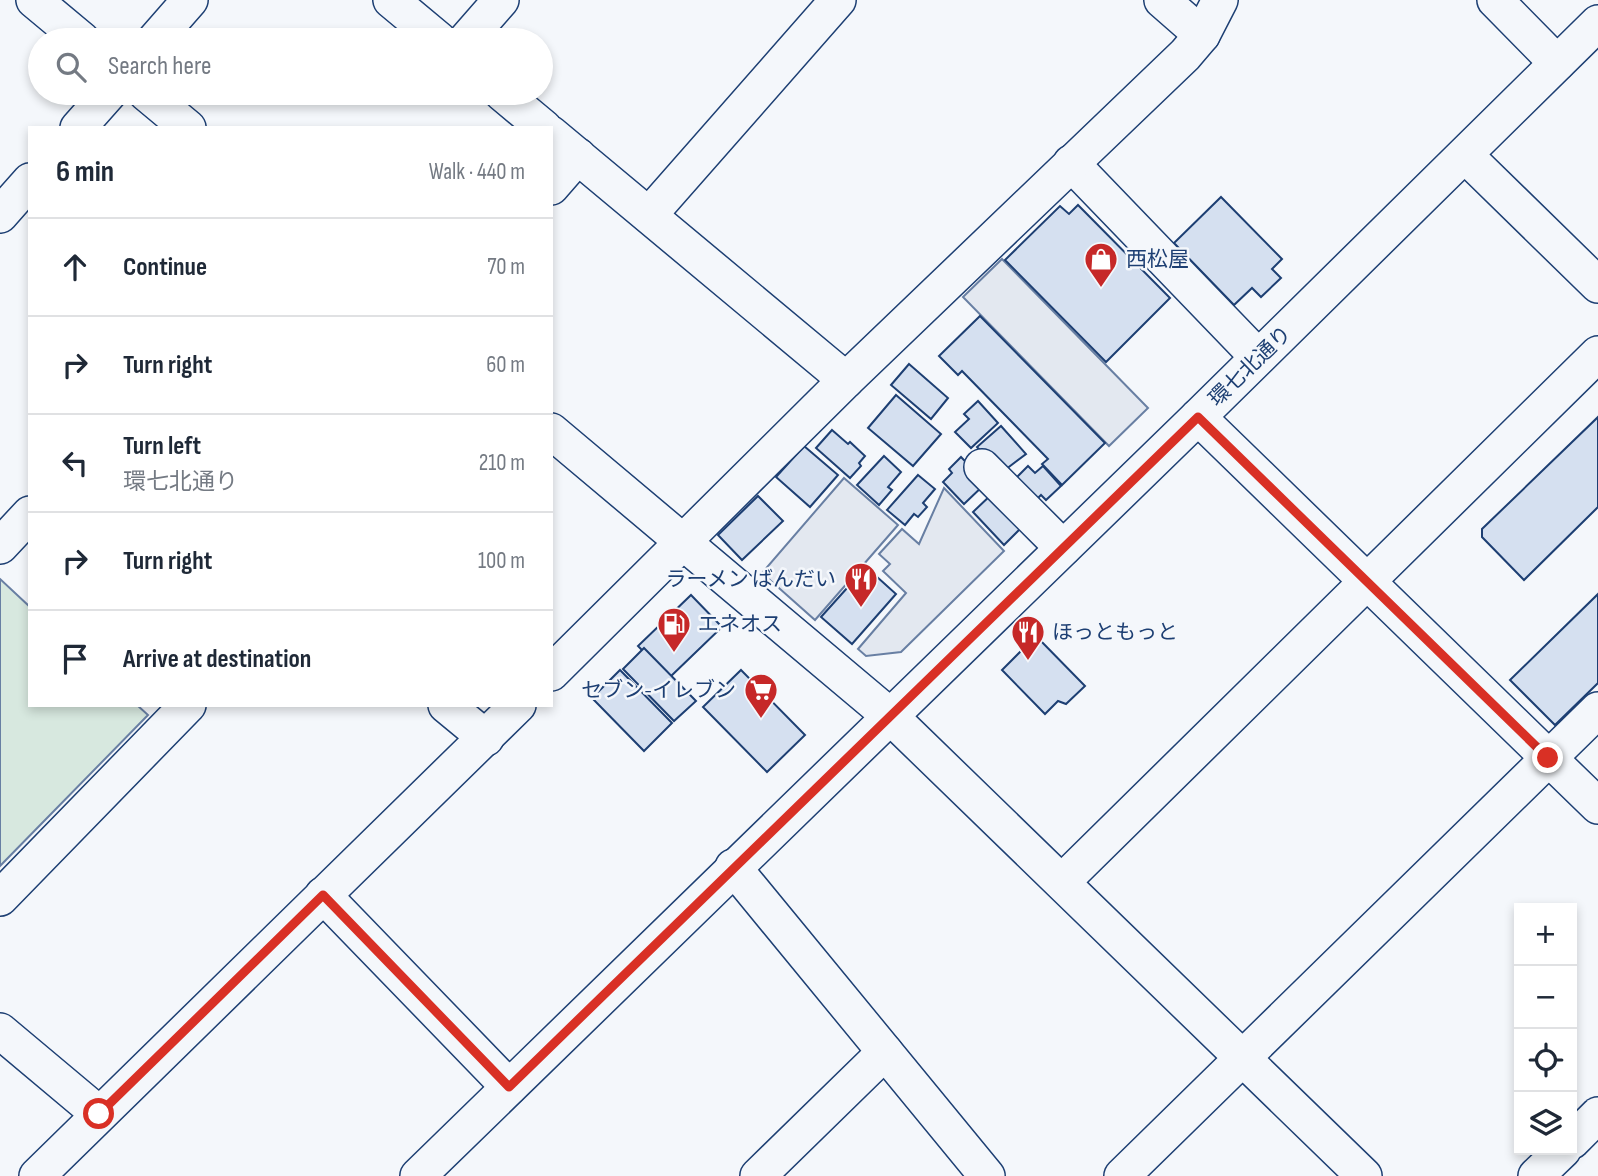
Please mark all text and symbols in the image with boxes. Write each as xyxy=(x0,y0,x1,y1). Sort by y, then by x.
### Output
search box xyxy=(28,28,553,105)
icon: search xyxy=(52,48,90,86)
text: Search here xyxy=(108,51,211,82)
text: 6 min xyxy=(56,154,114,190)
text: Walk · 440 m xyxy=(429,158,525,186)
shop icon: 西松屋 xyxy=(1082,240,1120,289)
place label: 西松屋 xyxy=(1126,247,1189,272)
icon: ahead xyxy=(56,248,94,286)
text: Continue xyxy=(123,252,207,283)
text: 70 m xyxy=(487,253,525,281)
street label: 環七北通り xyxy=(1204,321,1297,412)
icon: right xyxy=(56,346,94,384)
text: Turn right xyxy=(123,350,212,381)
text: 60 m xyxy=(486,351,525,379)
text: Turn left xyxy=(123,431,201,462)
icon: left xyxy=(56,444,94,482)
text: 210 m xyxy=(479,449,525,477)
text: 環七北通り xyxy=(123,468,238,496)
icon: right xyxy=(56,542,94,580)
text: Turn right xyxy=(123,546,212,577)
text: 100 m xyxy=(478,547,525,575)
restaurant icon: ラーメン ばんだい xyxy=(842,560,880,609)
place label: ラーメン ばんだい xyxy=(666,567,836,592)
fuel station icon: エネオス xyxy=(655,605,693,654)
place label: エネオス xyxy=(698,612,782,637)
restaurant icon: ほっともっと xyxy=(1009,613,1047,662)
place label: ほっともっと xyxy=(1052,620,1178,645)
icon: arrive xyxy=(56,640,94,678)
text: Arrive at destination xyxy=(123,644,311,675)
supermarket icon: セブン-イレブン xyxy=(742,671,780,720)
place label: セブン-イレブン xyxy=(581,678,736,703)
route end xyxy=(1532,742,1563,773)
map controls xyxy=(1514,903,1577,1155)
button: + xyxy=(1514,903,1577,966)
button: − xyxy=(1514,966,1577,1029)
button: locate xyxy=(1514,1029,1577,1092)
button: layers xyxy=(1514,1092,1577,1155)
route start xyxy=(83,1098,114,1129)

